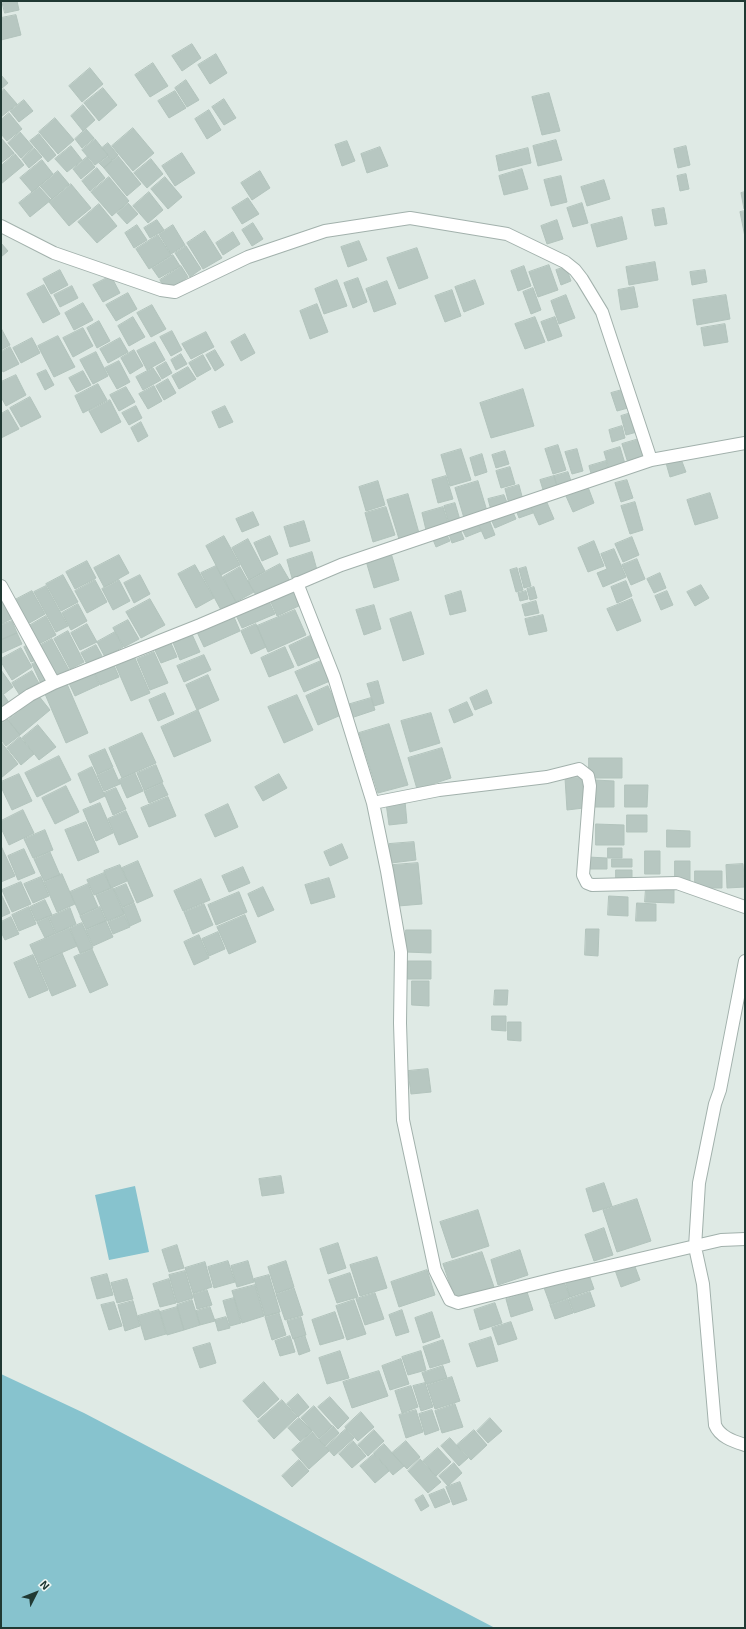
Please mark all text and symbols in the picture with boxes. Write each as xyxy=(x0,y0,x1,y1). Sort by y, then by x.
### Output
north arrow xyxy=(16,1573,56,1613)
text: N xyxy=(38,1577,53,1592)

